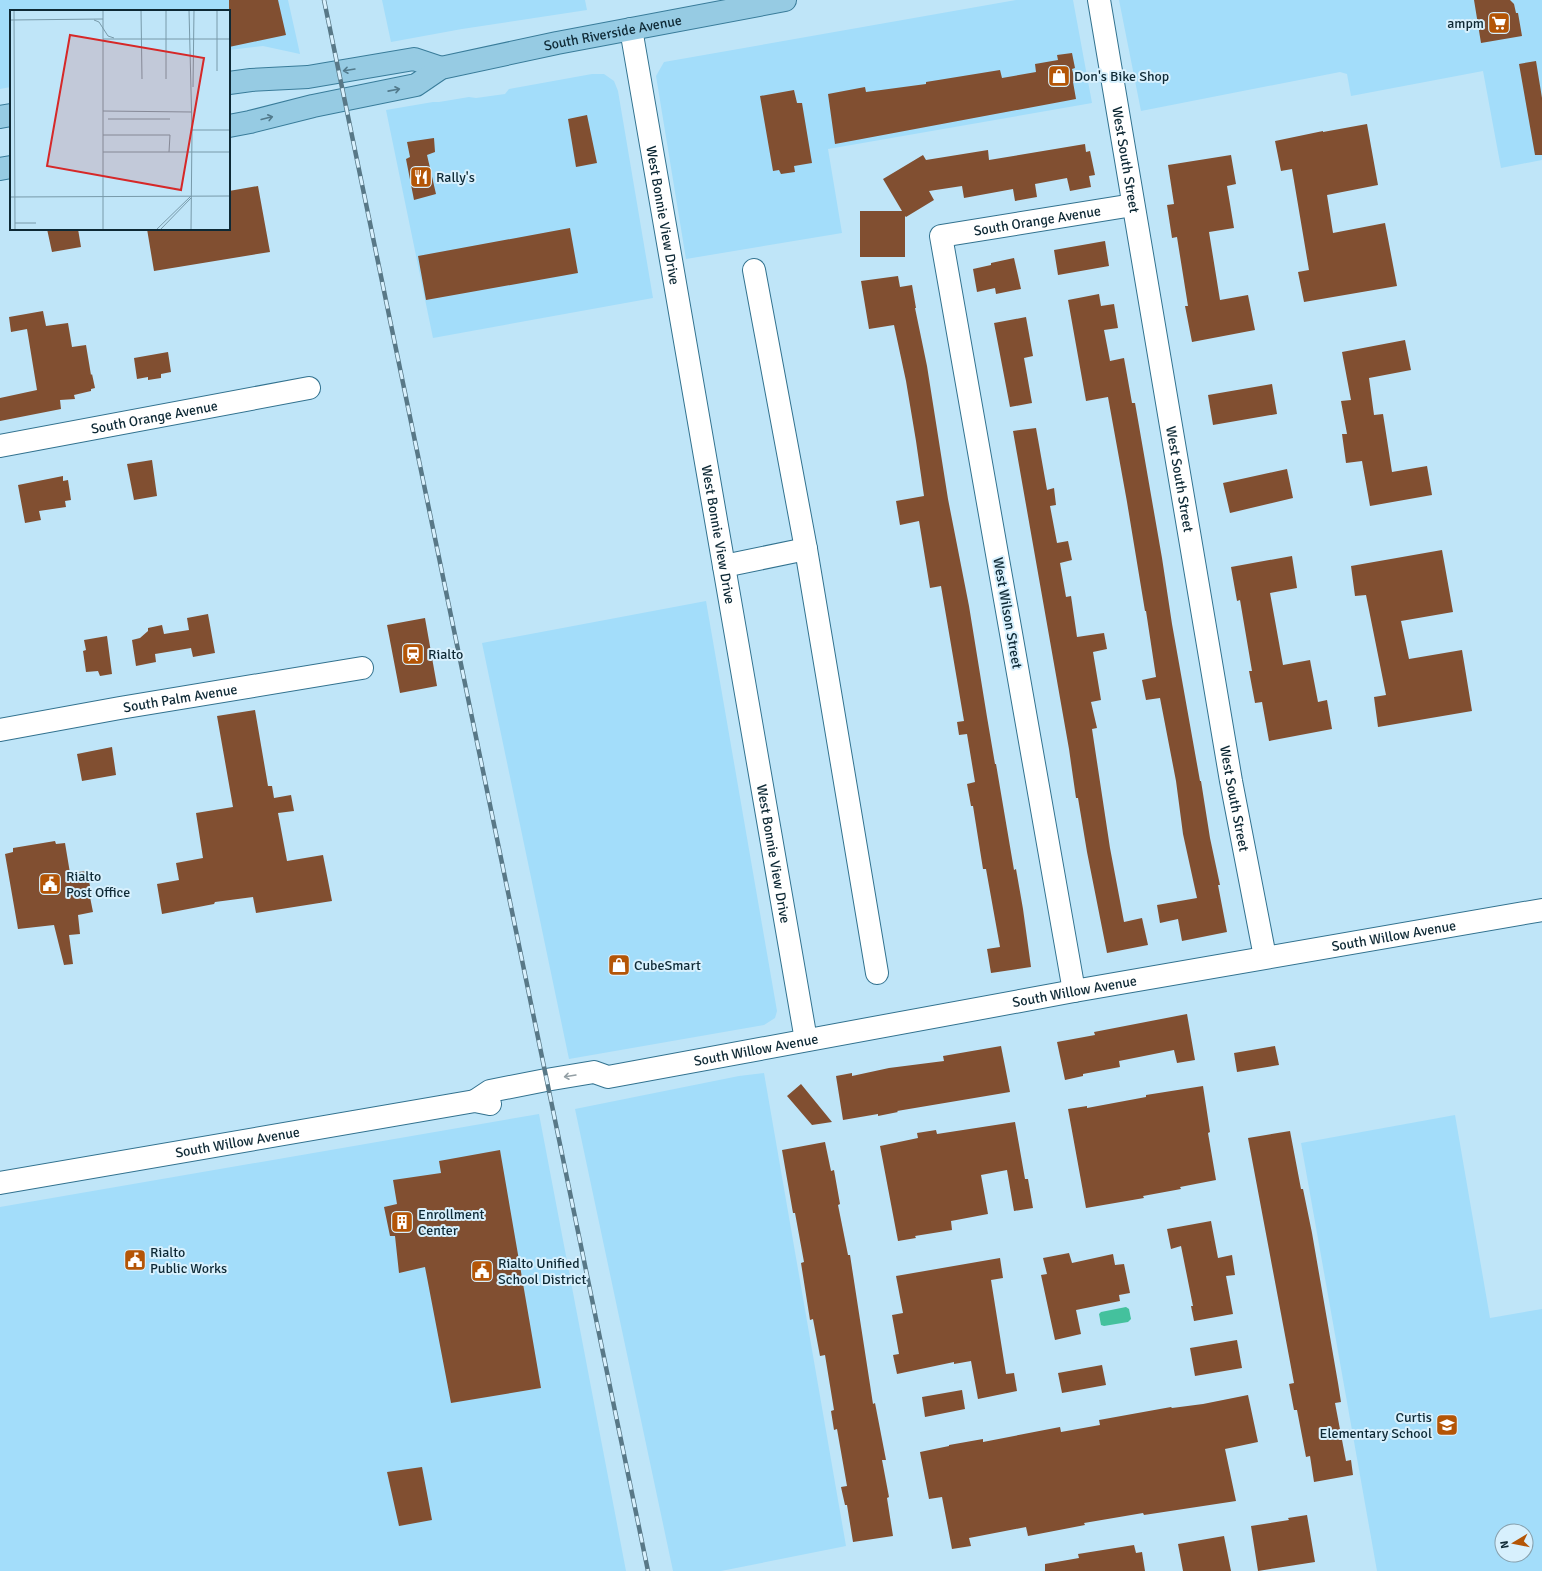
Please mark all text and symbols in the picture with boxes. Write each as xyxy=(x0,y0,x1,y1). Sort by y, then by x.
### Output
inset map xyxy=(10,10,230,230)
supermarket icon: ampm xyxy=(1486,10,1512,36)
street label: South Riverside Avenue xyxy=(542,12,683,55)
place label: ampm xyxy=(1447,15,1484,32)
shop icon: Don's Bike Shop xyxy=(1046,63,1072,89)
one-way arrow xyxy=(343,66,356,74)
place label: Don's Bike Shop xyxy=(1074,68,1169,85)
one-way arrow xyxy=(387,85,400,93)
street label: West South Street xyxy=(1108,105,1143,214)
one-way arrow xyxy=(260,113,273,121)
street label: West Bonnie View Drive xyxy=(642,145,683,286)
restaurant icon: Rally's xyxy=(408,164,434,190)
place label: Rally's xyxy=(436,169,475,186)
street label: South Orange Avenue xyxy=(972,202,1102,240)
street label: South Orange Avenue xyxy=(90,397,219,438)
street label: West South Street xyxy=(1162,425,1197,534)
street label: West Bonnie View Drive xyxy=(698,464,738,605)
street label: West Wilson Street xyxy=(989,556,1026,670)
station icon: Rialto xyxy=(400,641,426,667)
place label: Rialto xyxy=(428,646,463,663)
street label: South Palm Avenue xyxy=(122,681,239,716)
street label: West South Street xyxy=(1216,744,1252,853)
street label: West Bonnie View Drive xyxy=(753,783,794,925)
place label: Rialto Post Office xyxy=(66,868,130,901)
public building icon: Rialto Post Office xyxy=(37,871,63,897)
street label: South Willow Avenue xyxy=(1330,917,1457,955)
shop icon: CubeSmart xyxy=(606,952,632,978)
place label: CubeSmart xyxy=(634,957,701,974)
street label: South Willow Avenue xyxy=(1011,972,1138,1011)
street label: South Willow Avenue xyxy=(692,1030,820,1070)
one-way arrow xyxy=(564,1072,577,1080)
street label: South Willow Avenue xyxy=(174,1123,301,1162)
place label: Enrollment Center xyxy=(418,1206,485,1239)
building icon: Enrollment Center xyxy=(389,1209,415,1235)
place label: Rialto Public Works xyxy=(150,1244,227,1277)
public building icon: Rialto Public Works xyxy=(122,1247,148,1273)
place label: Rialto Unified School District xyxy=(498,1255,586,1288)
public building icon: Rialto Unified School District xyxy=(469,1258,495,1284)
place label: Curtis Elementary School xyxy=(1319,1409,1432,1442)
school or university icon: Curtis Elementary School xyxy=(1434,1412,1460,1438)
north arrow xyxy=(1494,1523,1534,1563)
text: N xyxy=(1498,1540,1512,1550)

